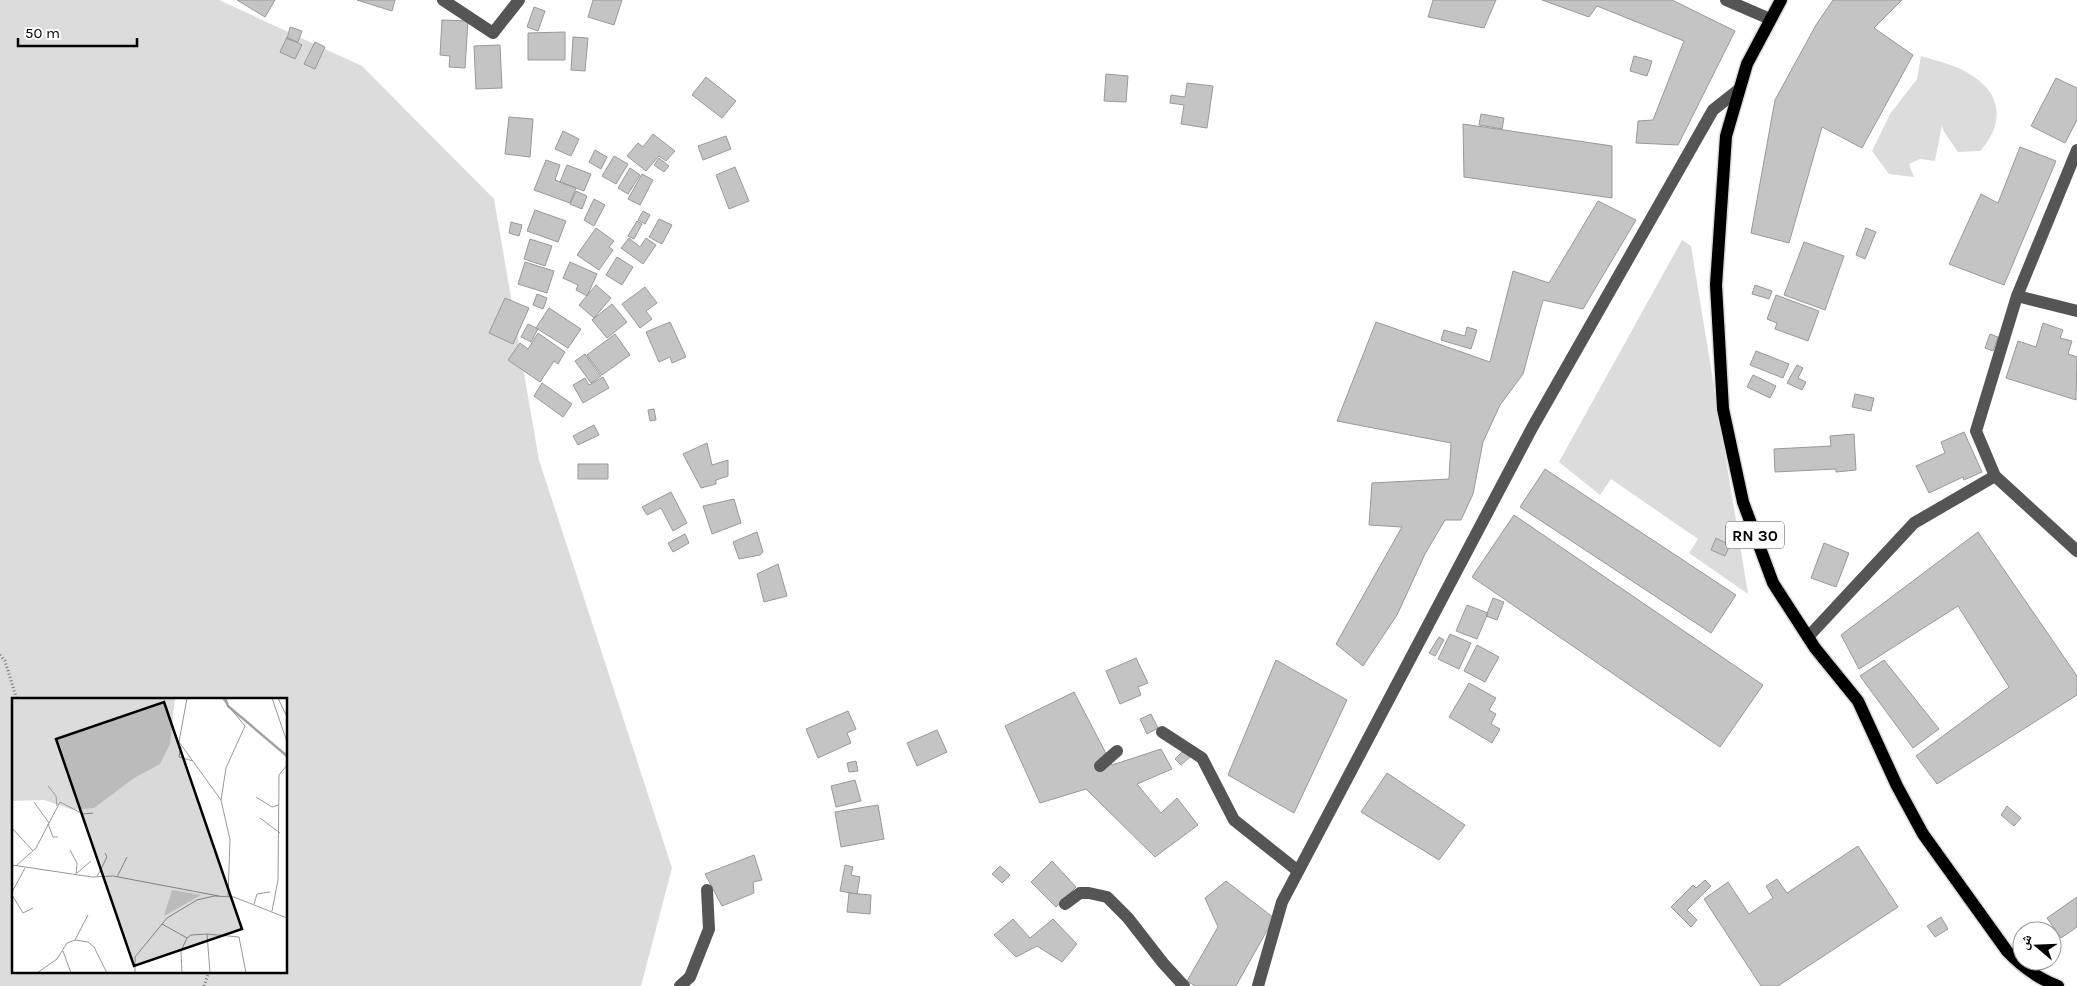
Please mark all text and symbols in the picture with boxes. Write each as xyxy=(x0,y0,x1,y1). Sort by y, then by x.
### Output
scale bar xyxy=(18,15,136,47)
text: 50 m xyxy=(25,24,60,42)
road number: RN 30 xyxy=(1726,522,1784,548)
inset map xyxy=(12,698,288,974)
north arrow xyxy=(2012,921,2062,971)
text: ش xyxy=(2015,932,2036,952)

